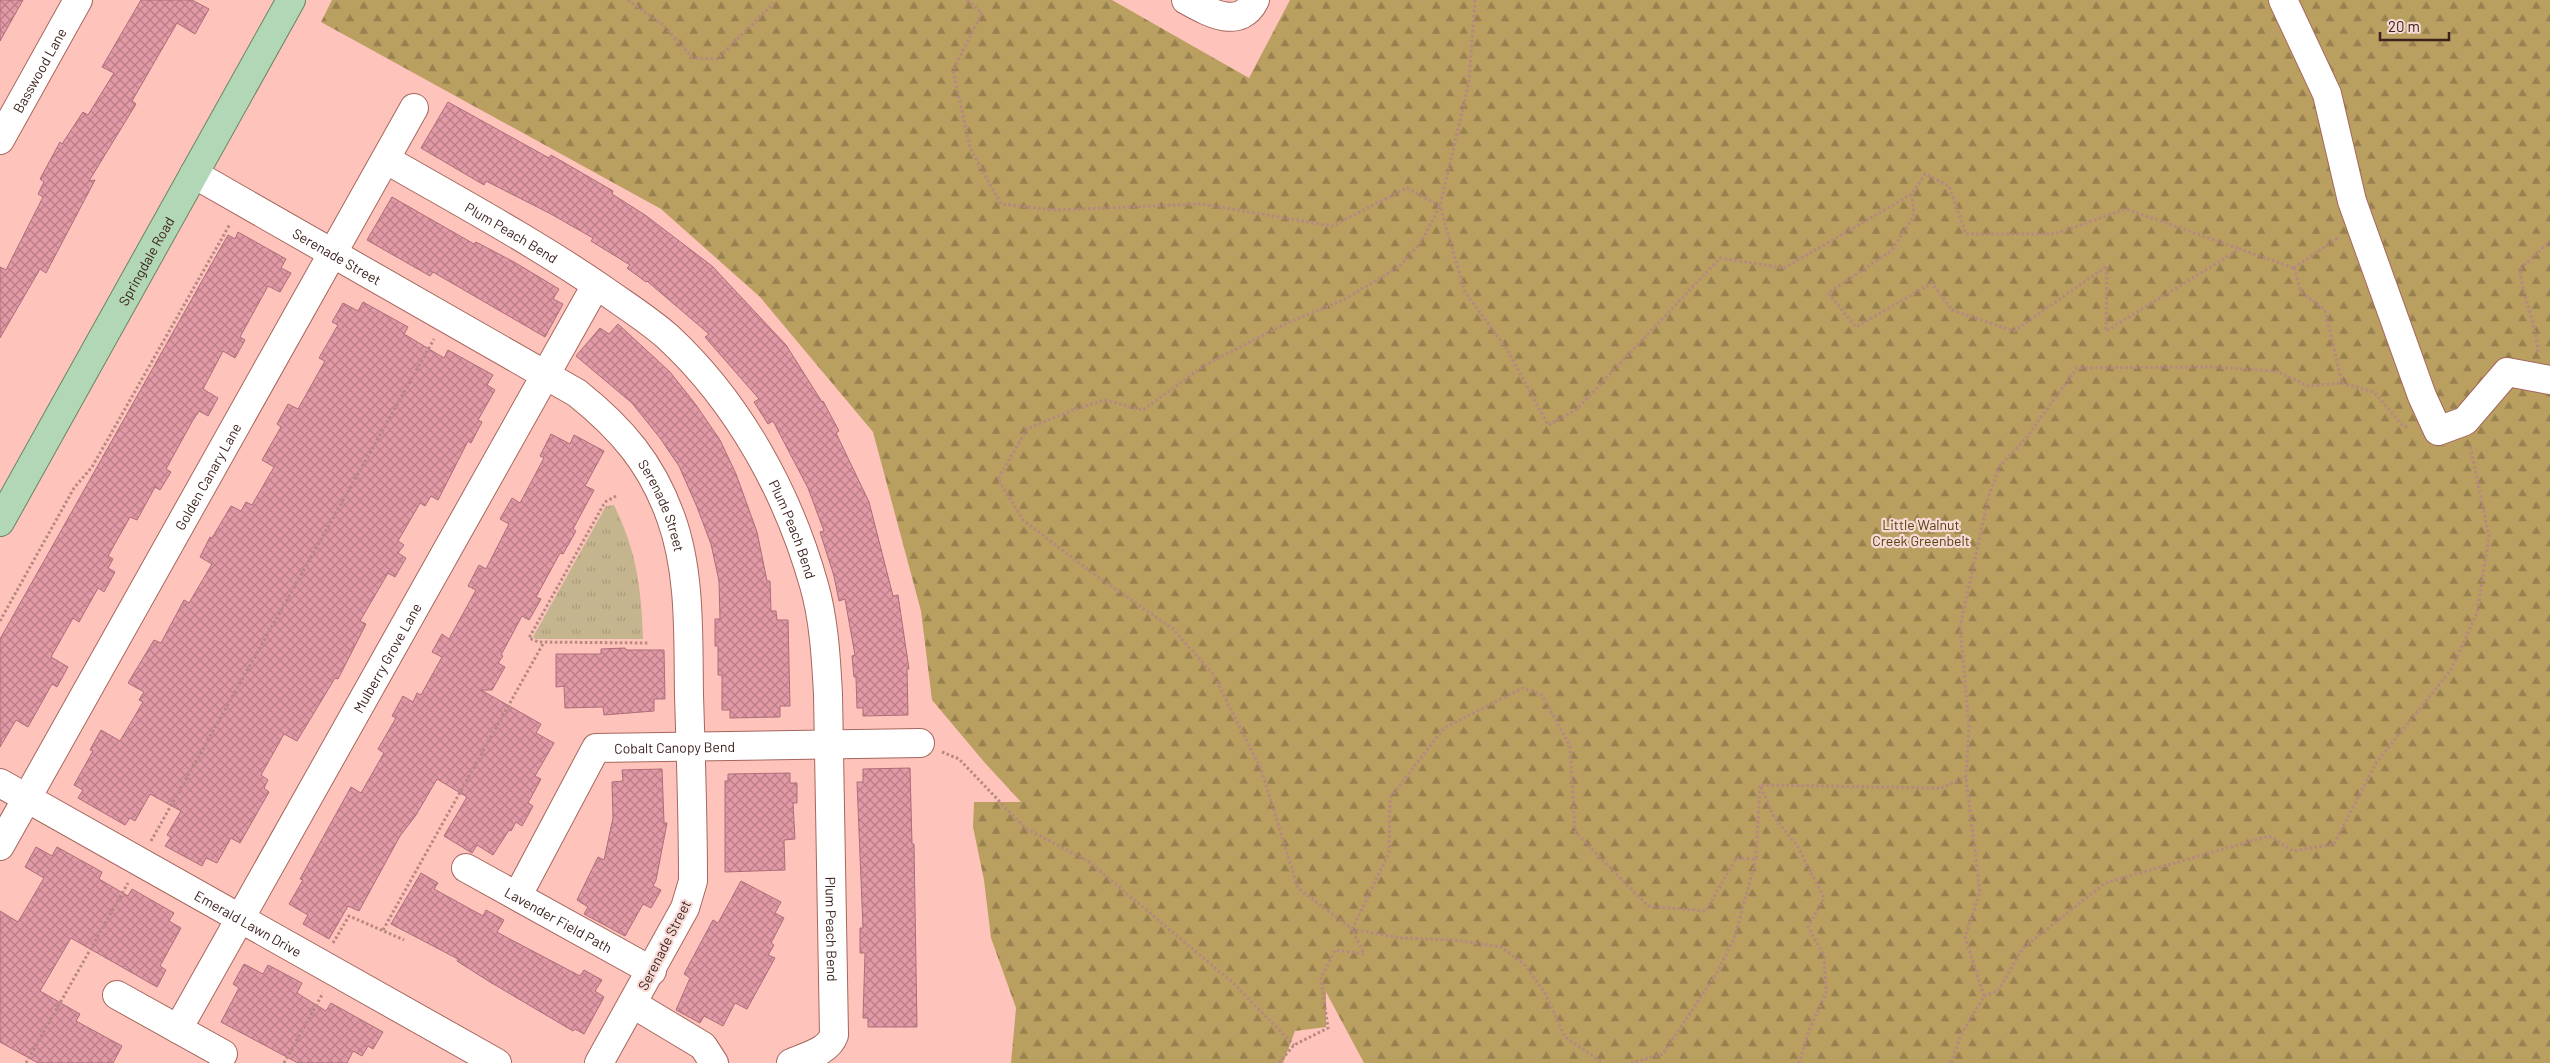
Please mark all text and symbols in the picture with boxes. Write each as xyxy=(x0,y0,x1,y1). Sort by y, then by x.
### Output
scale bar xyxy=(2380,10,2449,42)
text: 20 m xyxy=(2388,17,2420,35)
street label: Basswood Lane xyxy=(9,25,69,115)
street label: Plum Peach Bend xyxy=(462,198,561,266)
street label: Springdale Road xyxy=(114,213,177,308)
street label: Serenade Street xyxy=(290,224,384,288)
street label: Golden Canary Lane xyxy=(171,420,244,533)
street label: Serenade Street xyxy=(635,456,689,553)
street label: Plum Peach Bend xyxy=(766,477,820,581)
park label: Little Walnut Creek Greenbelt xyxy=(1872,516,1970,549)
street label: Mulberry Grove Lane xyxy=(349,600,424,716)
street label: Cobalt Canopy Bend xyxy=(614,737,735,756)
street label: Plum Peach Bend xyxy=(823,876,842,982)
street label: Lavender Field Path xyxy=(502,883,615,956)
street label: Emerald Lawn Drive xyxy=(192,886,305,960)
street label: Serenade Street xyxy=(634,897,694,993)

